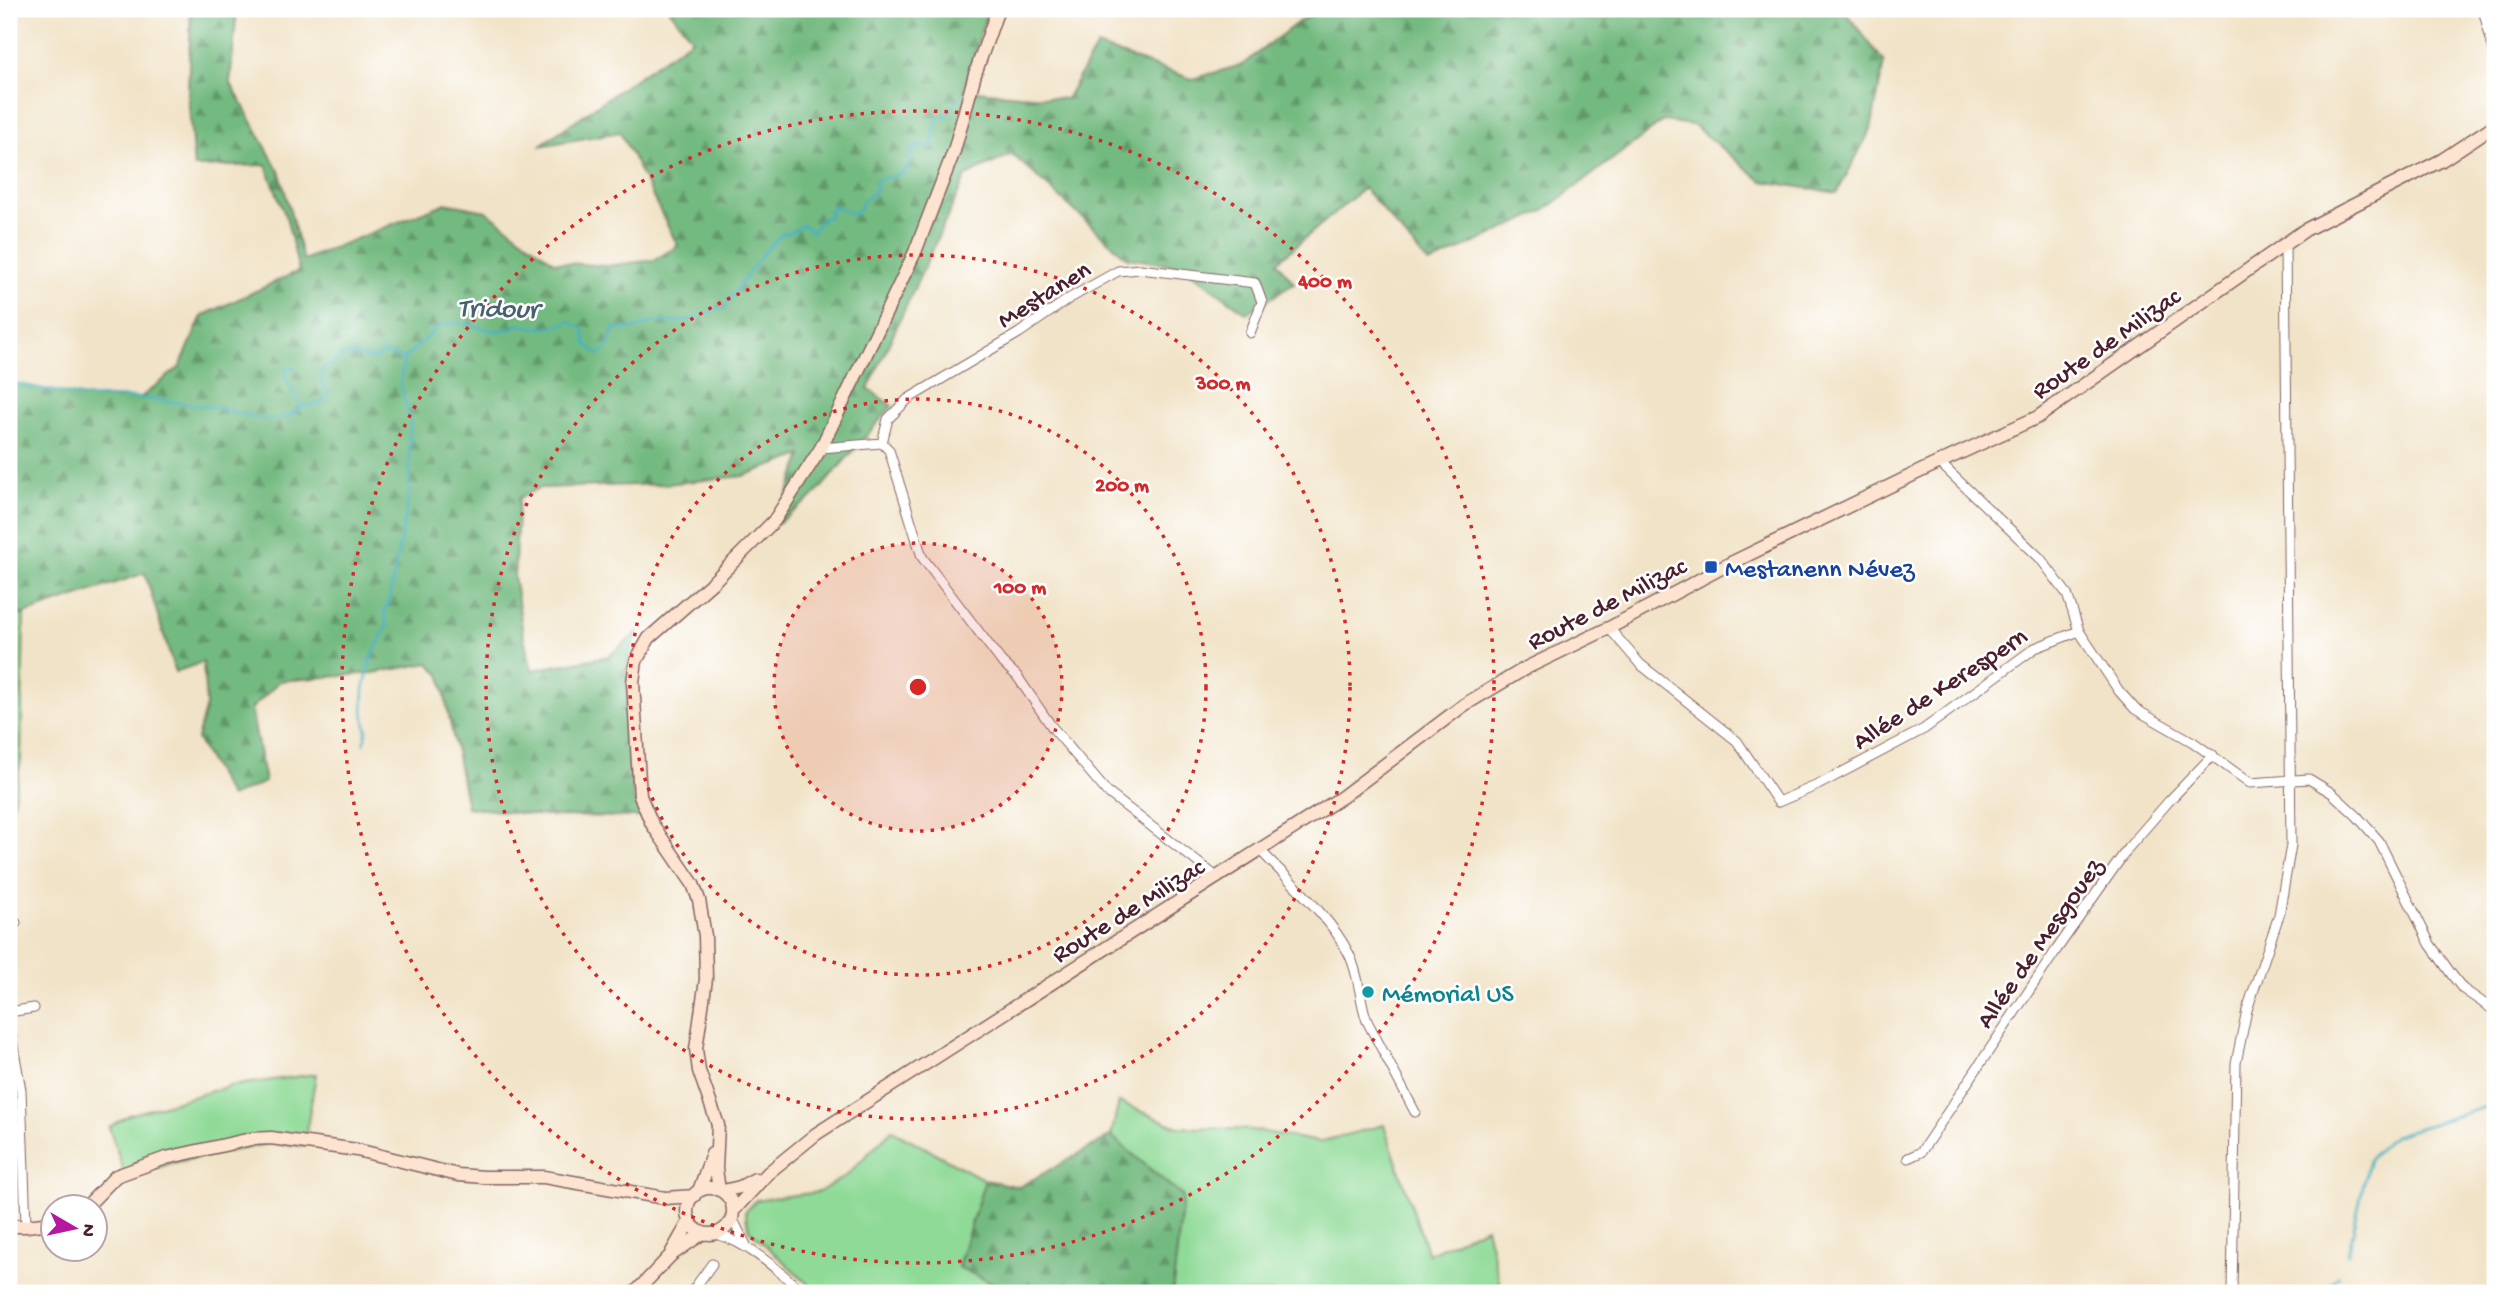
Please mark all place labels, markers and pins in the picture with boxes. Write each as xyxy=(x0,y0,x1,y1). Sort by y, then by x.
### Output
place label: Mestanenn Névez xyxy=(1725,556,1916,587)
marker: Mestanenn Névez xyxy=(1703,559,1719,575)
centre of rings xyxy=(906,675,930,699)
place label: Mémorial US xyxy=(1382,981,1515,1012)
marker: Mémorial US xyxy=(1360,984,1376,1000)

